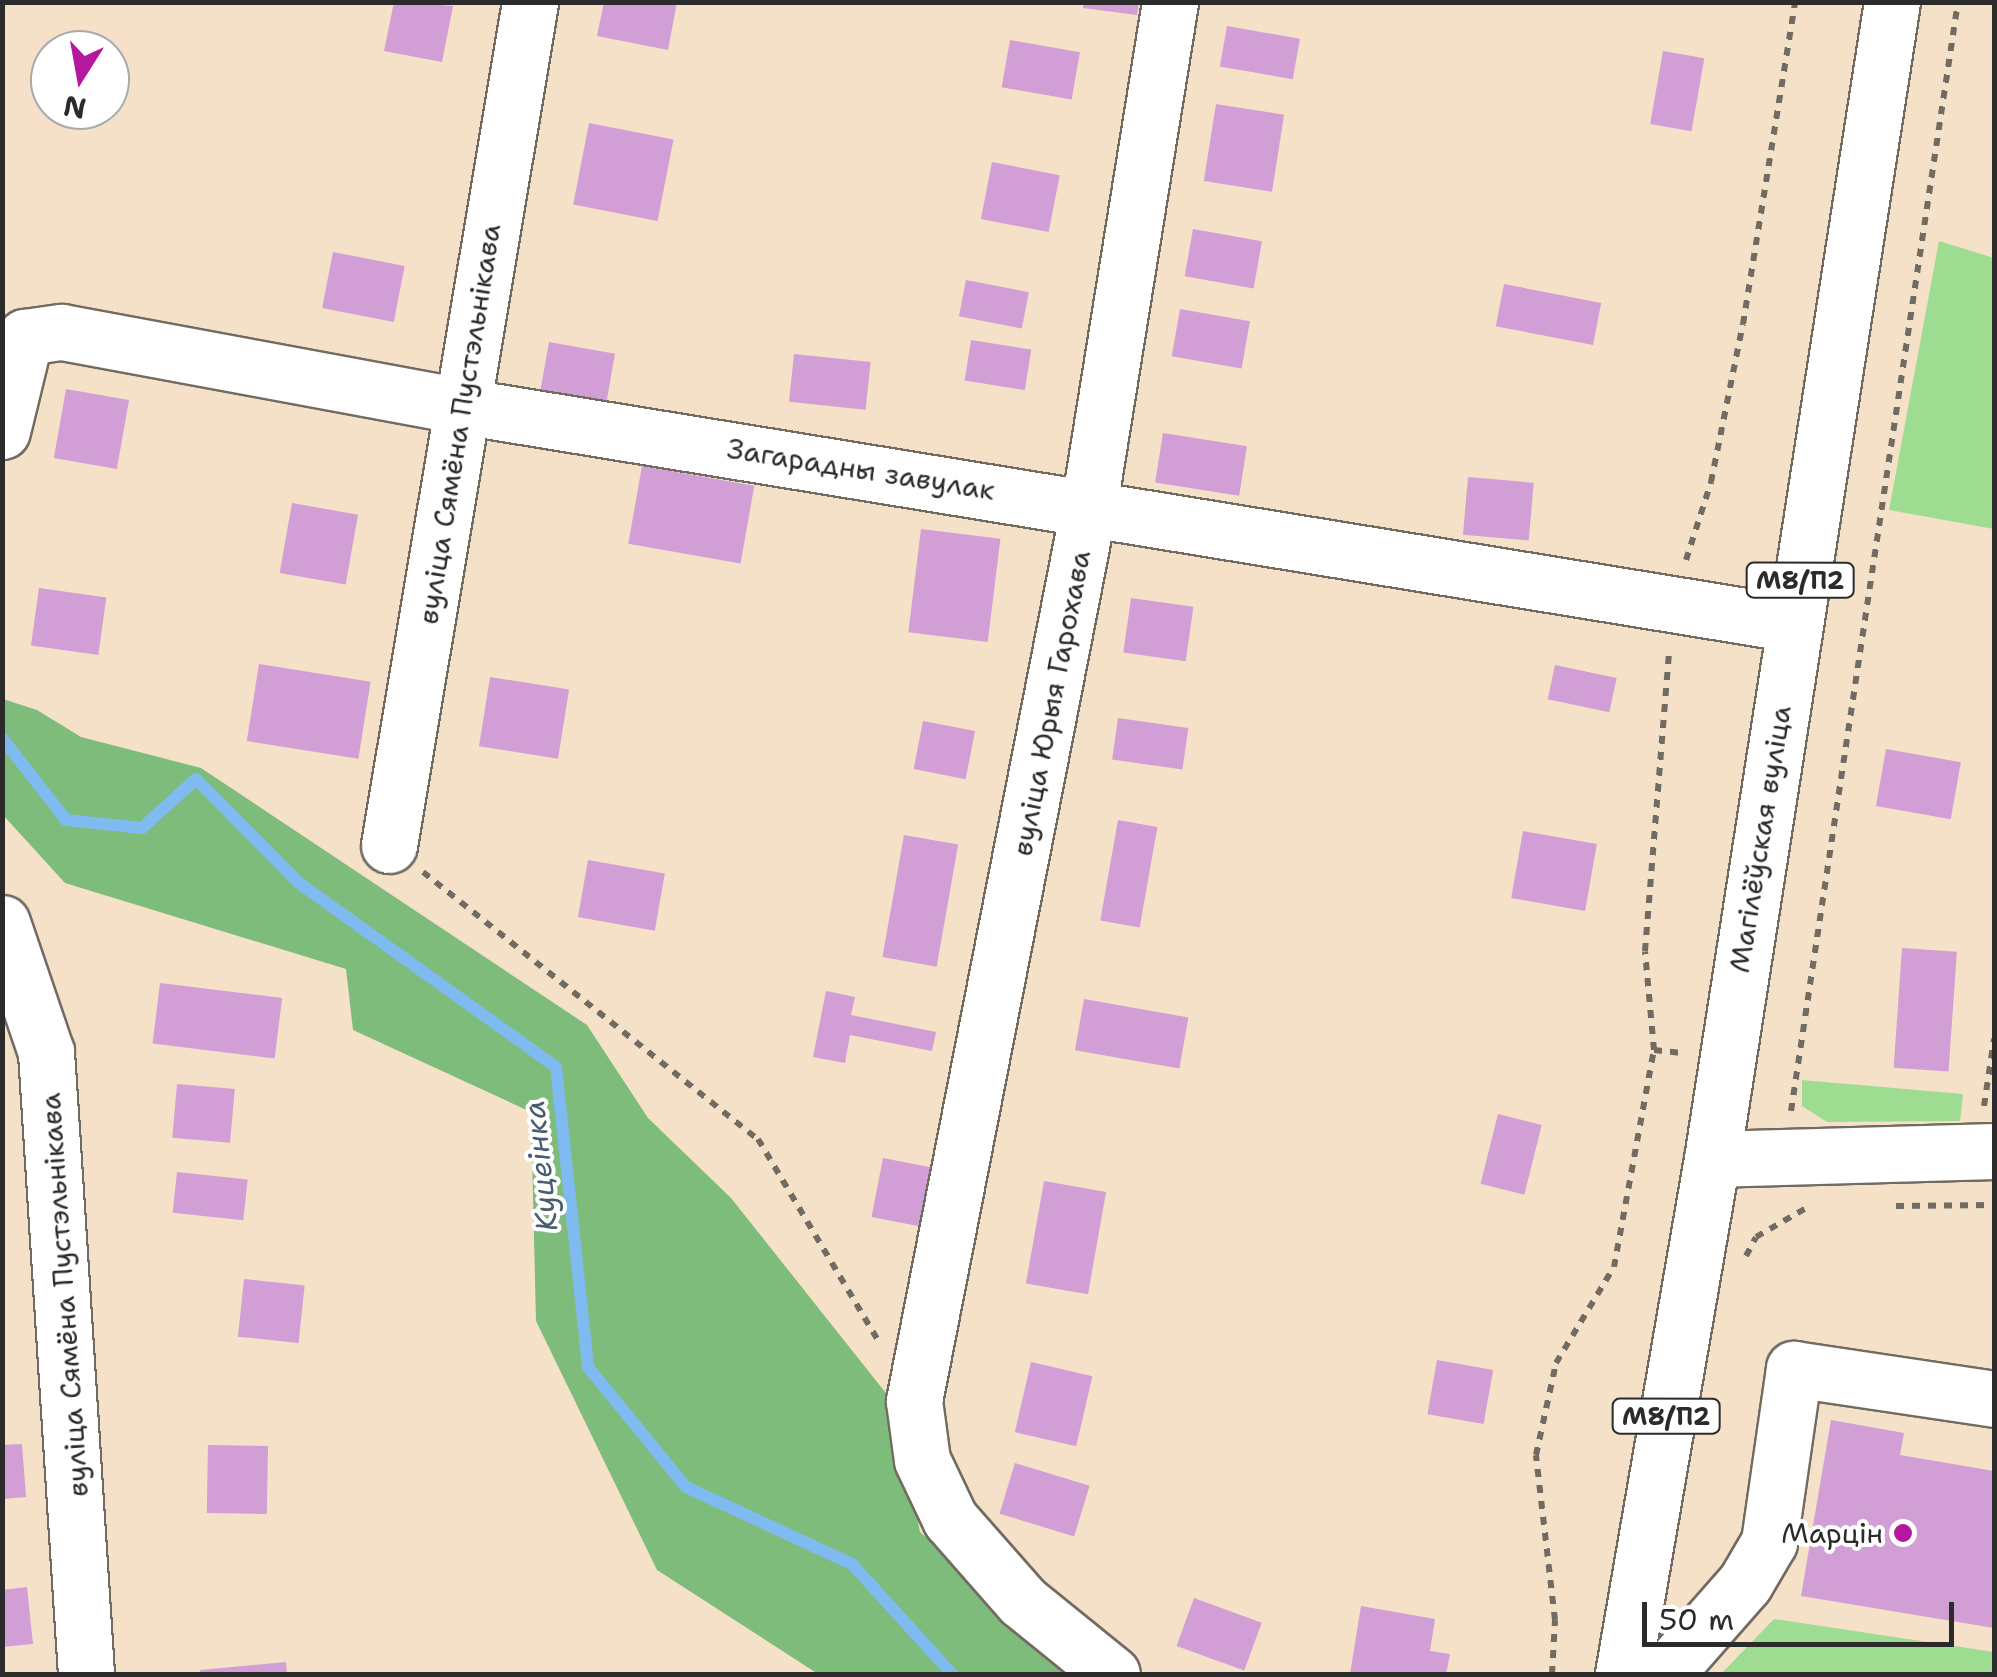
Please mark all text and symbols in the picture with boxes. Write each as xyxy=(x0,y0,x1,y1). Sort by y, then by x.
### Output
north arrow xyxy=(30,30,130,130)
text: N xyxy=(60,87,89,128)
street label: вуліца Сямёна Пустэльнікава xyxy=(411,221,507,627)
street label: Загарадны завулак xyxy=(725,431,997,507)
street label: вуліца Юрыя Гарохава xyxy=(1005,547,1097,859)
road number: М8/П2 xyxy=(1745,560,1855,600)
street label: Магілёўская вуліца xyxy=(1722,703,1798,975)
street label: вуліца Сямёна Пустэльнікава xyxy=(33,1092,95,1498)
water label: Куцеінка xyxy=(516,1099,566,1233)
road number: М8/П2 xyxy=(1611,1396,1721,1436)
place label: Марцін xyxy=(1781,1516,1883,1550)
marker: Марцін xyxy=(1892,1522,1914,1544)
scale bar xyxy=(1647,1582,1960,1644)
text: 50 m xyxy=(1659,1599,1734,1640)

